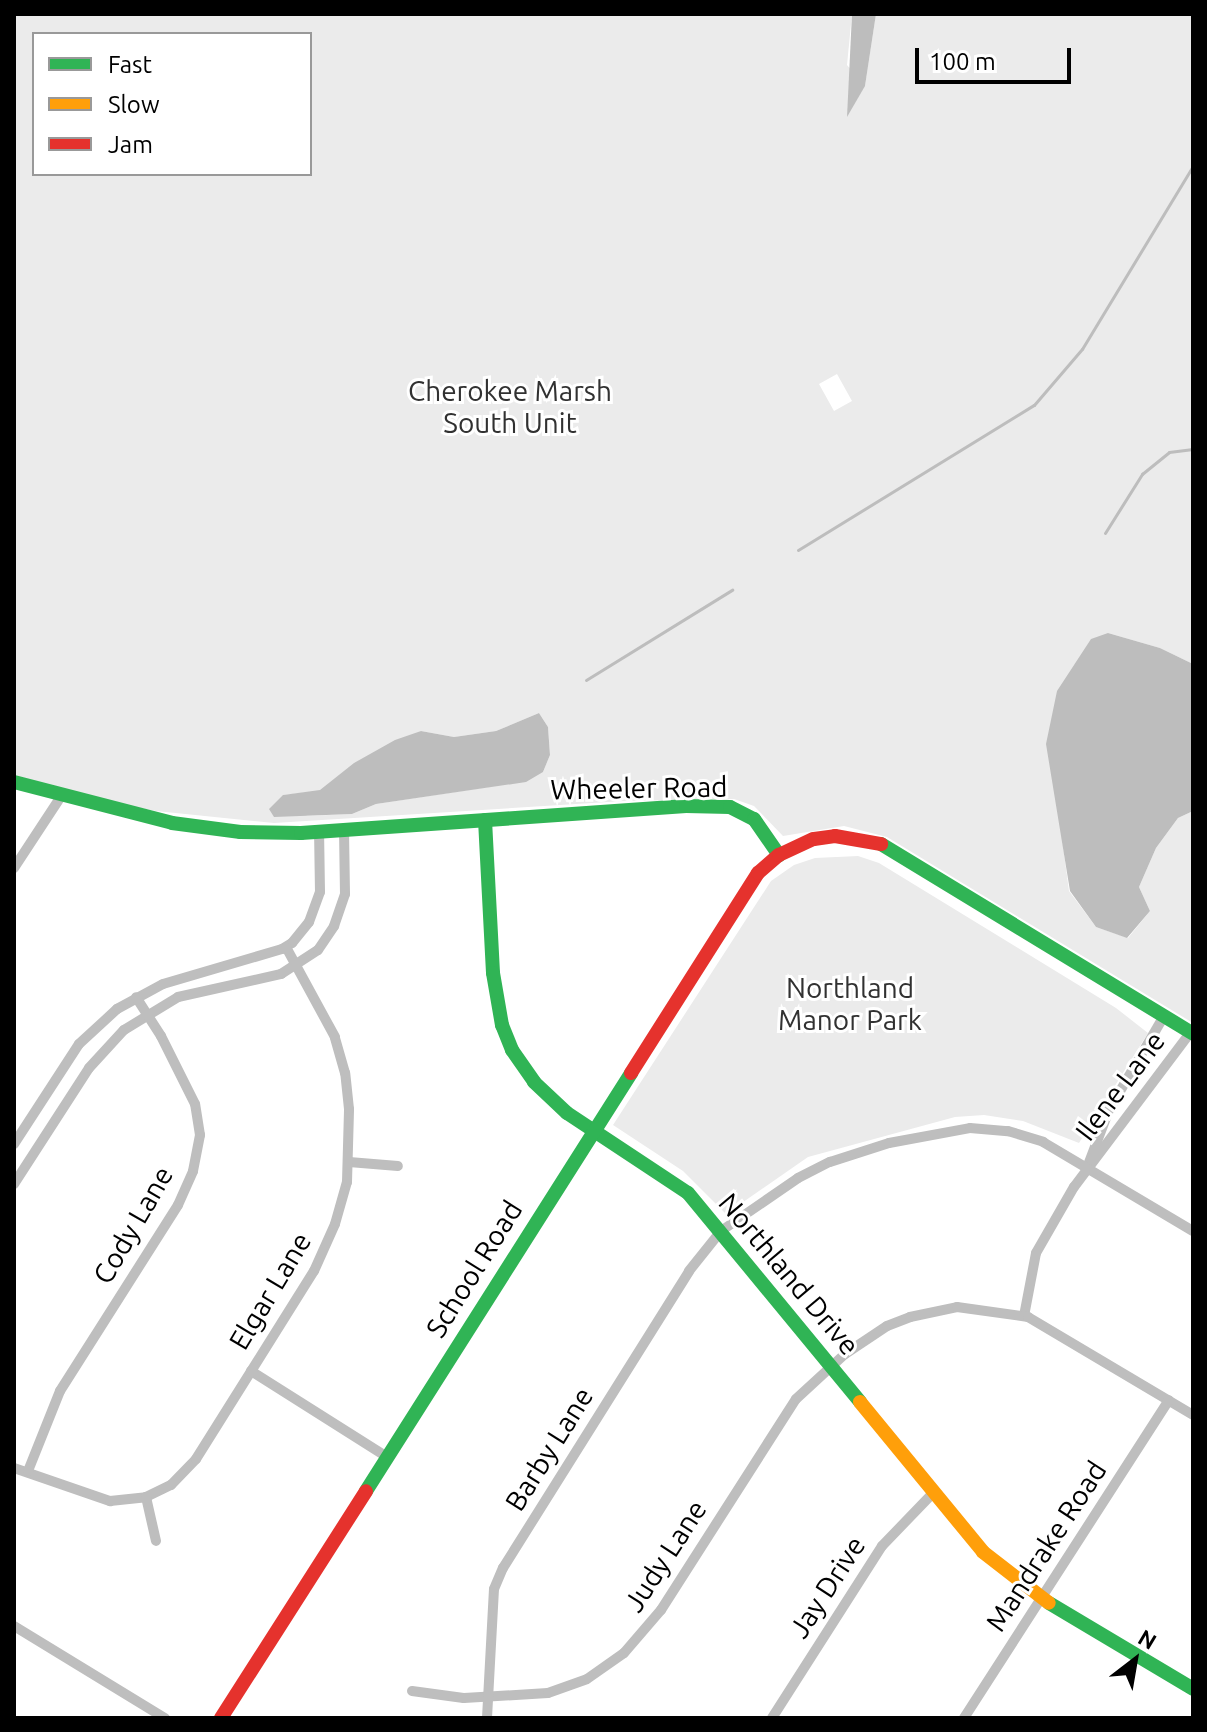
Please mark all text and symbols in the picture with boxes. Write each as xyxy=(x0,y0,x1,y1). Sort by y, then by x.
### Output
legend xyxy=(32,32,312,176)
scale bar xyxy=(919,32,1075,82)
text: 100 m xyxy=(929,48,996,75)
text: Fast xyxy=(108,51,152,78)
text: Slow xyxy=(108,91,160,118)
text: Jam xyxy=(108,131,153,158)
park label: Cherokee Marsh South Unit xyxy=(408,374,612,440)
street label: Wheeler Road xyxy=(550,770,728,806)
park label: Northland Manor Park xyxy=(778,971,922,1037)
street label: Ilene Lane xyxy=(1068,1025,1172,1147)
street label: Cody Lane xyxy=(86,1160,180,1290)
street label: Northland Drive xyxy=(712,1186,866,1362)
street label: School Road xyxy=(419,1194,529,1344)
street label: Elgar Lane xyxy=(222,1226,318,1356)
street label: Barby Lane xyxy=(498,1381,600,1517)
street label: Mandrake Road xyxy=(978,1455,1114,1637)
street label: Judy Lane xyxy=(617,1494,713,1618)
street label: Jay Drive xyxy=(782,1530,872,1644)
north arrow xyxy=(1095,1620,1175,1700)
text: N xyxy=(1134,1624,1161,1654)

